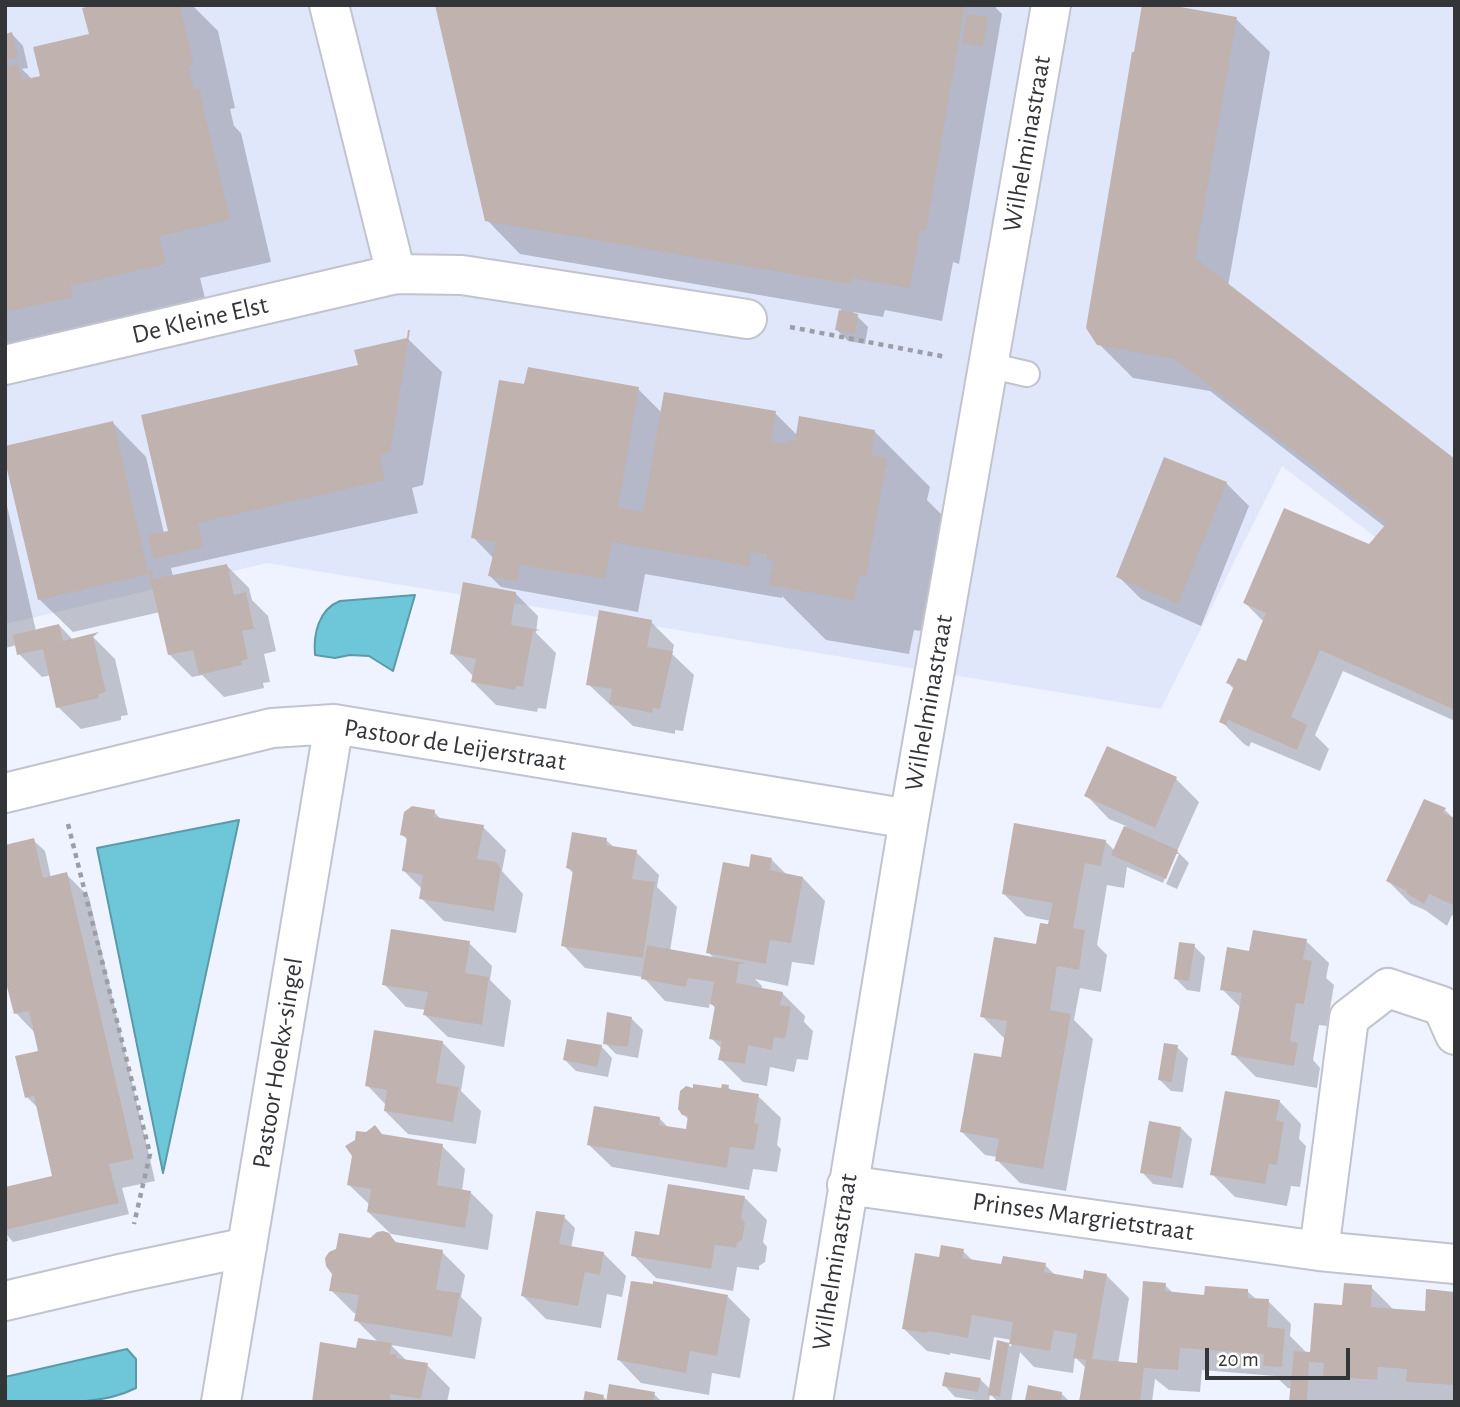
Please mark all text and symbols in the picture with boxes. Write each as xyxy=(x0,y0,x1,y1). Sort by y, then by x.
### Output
street label: Wilhelminastraat xyxy=(996,53,1058,235)
street label: De Kleine Elst xyxy=(129,289,271,351)
street label: Wilhelminastraat xyxy=(898,612,960,794)
street label: Pastoor de Leijerstraat xyxy=(342,712,568,778)
street label: Pastoor Hoekx-singel xyxy=(246,955,310,1171)
street label: Wilhelminastraat xyxy=(806,1171,864,1353)
street label: Prinses Margrietstraat xyxy=(970,1186,1196,1248)
scale bar xyxy=(1208,1334,1353,1378)
text: 20 m xyxy=(1218,1349,1259,1370)

